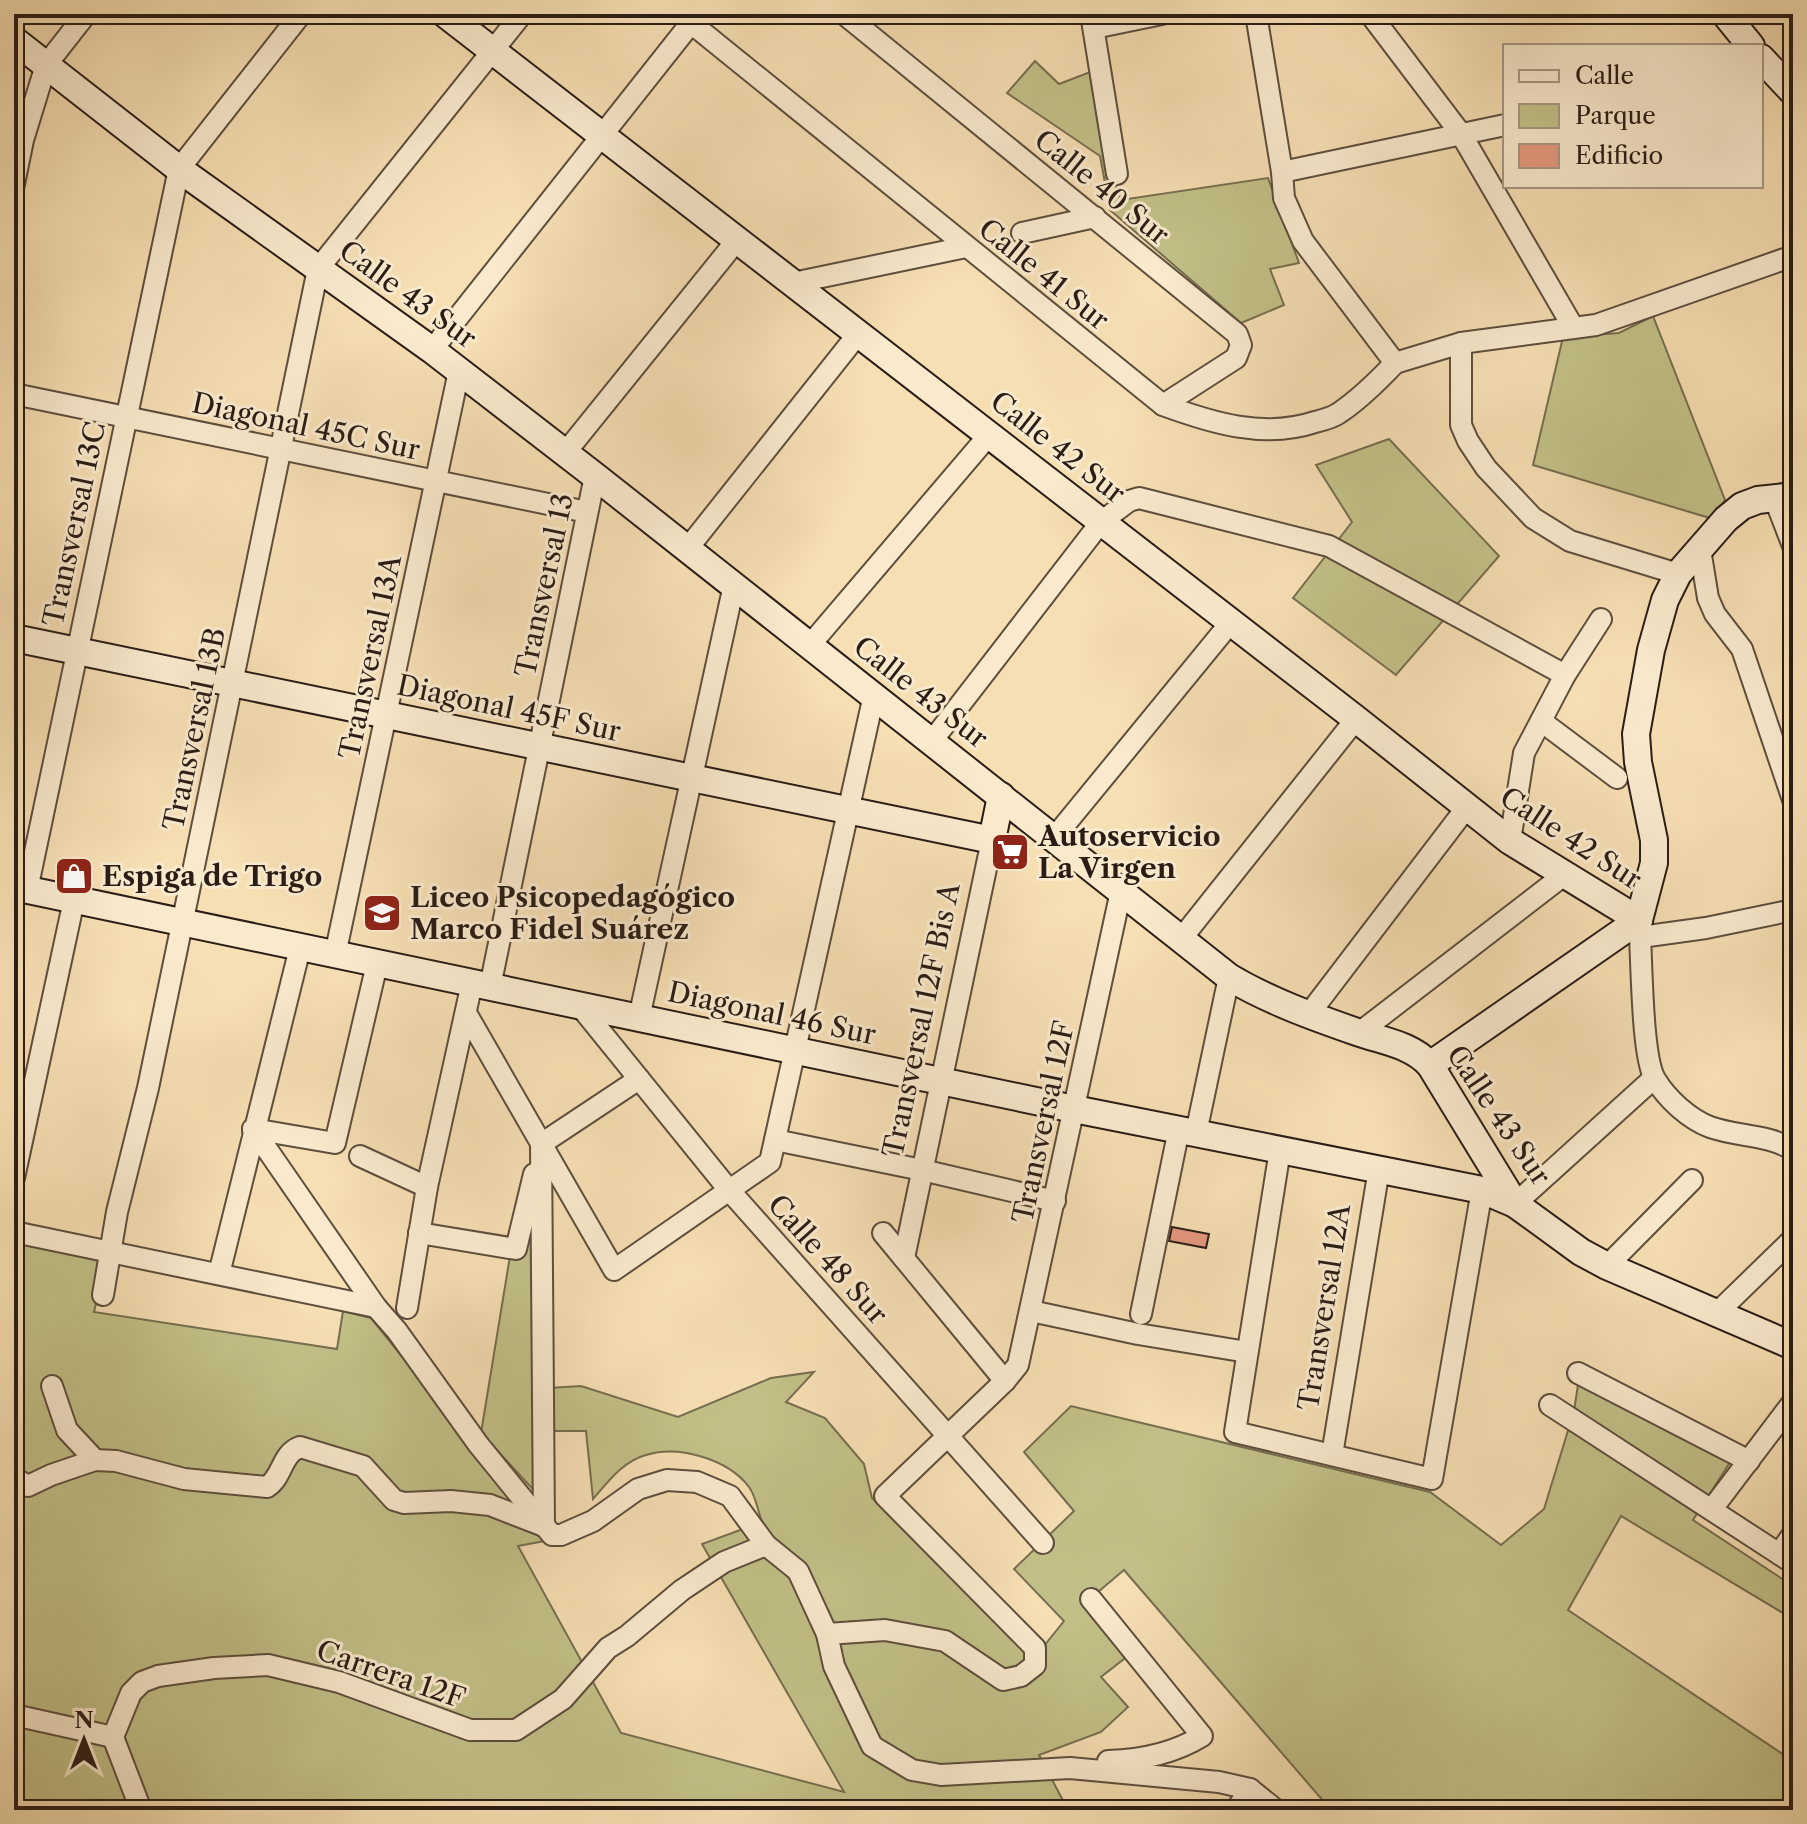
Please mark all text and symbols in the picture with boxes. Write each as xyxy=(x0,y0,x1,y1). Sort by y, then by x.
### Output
legend xyxy=(1503,44,1763,188)
text: Calle xyxy=(1575,61,1634,90)
text: Parque xyxy=(1575,101,1656,130)
street label: Calle 40 Sur xyxy=(1028,122,1176,252)
text: Edificio xyxy=(1575,141,1663,170)
street label: Calle 41 Sur xyxy=(972,211,1116,337)
street label: Calle 43 Sur xyxy=(333,233,483,355)
street label: Calle 42 Sur xyxy=(984,384,1132,510)
street label: Diagonal 45C Sur xyxy=(189,385,423,467)
street label: Transversal 13C xyxy=(36,418,112,630)
street label: Transversal 13 xyxy=(508,490,580,680)
street label: Transversal 13A xyxy=(332,551,408,762)
street label: Transversal 13B xyxy=(156,624,232,834)
street label: Calle 43 Sur xyxy=(847,629,995,755)
street label: Diagonal 45F Sur xyxy=(394,668,624,748)
street label: Calle 42 Sur xyxy=(1494,780,1648,896)
place label: Autoservicio La Virgen xyxy=(1037,819,1221,885)
supermarket icon: Autoservicio La Virgen xyxy=(989,831,1031,873)
shop icon: Espiga de Trigo xyxy=(53,855,95,897)
place label: Espiga de Trigo xyxy=(102,859,322,893)
street label: Transversal 12F Bis A xyxy=(875,878,967,1160)
place label: Liceo Psicopedagógico Marco Fidel Suárez xyxy=(410,880,735,946)
school or university icon: Liceo Psicopedagógico Marco Fidel Suárez xyxy=(361,892,403,934)
street label: Diagonal 46 Sur xyxy=(665,974,879,1052)
street label: Transversal 12F xyxy=(1005,1018,1081,1226)
street label: Calle 43 Sur xyxy=(1440,1039,1558,1191)
street label: Calle 48 Sur xyxy=(761,1187,895,1331)
street label: Transversal 12A xyxy=(1291,1200,1357,1413)
street label: Carrera 12F xyxy=(312,1633,470,1715)
north arrow xyxy=(44,1700,124,1780)
text: N xyxy=(74,1707,94,1734)

